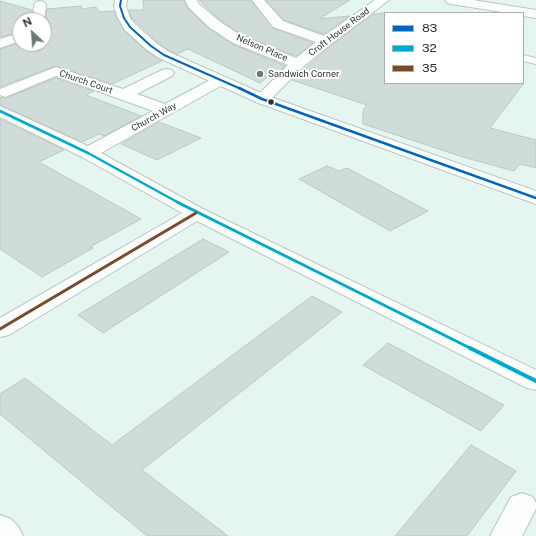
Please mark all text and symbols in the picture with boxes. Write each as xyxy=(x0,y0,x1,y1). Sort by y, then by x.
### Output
street label: Croft House Road xyxy=(306,5,372,59)
north arrow xyxy=(12,12,52,52)
legend xyxy=(384,12,524,84)
text: N xyxy=(21,15,34,29)
text: 83 xyxy=(422,21,437,35)
street label: Nelson Place xyxy=(235,32,289,64)
text: 32 xyxy=(422,41,437,55)
text: 35 xyxy=(422,61,437,75)
street label: Church Court xyxy=(58,68,114,96)
marker: Sandwich Corner xyxy=(255,69,265,79)
place label: Sandwich Corner xyxy=(268,69,340,79)
unlabelled marker xyxy=(266,97,276,107)
street label: Church Way xyxy=(129,100,179,134)

